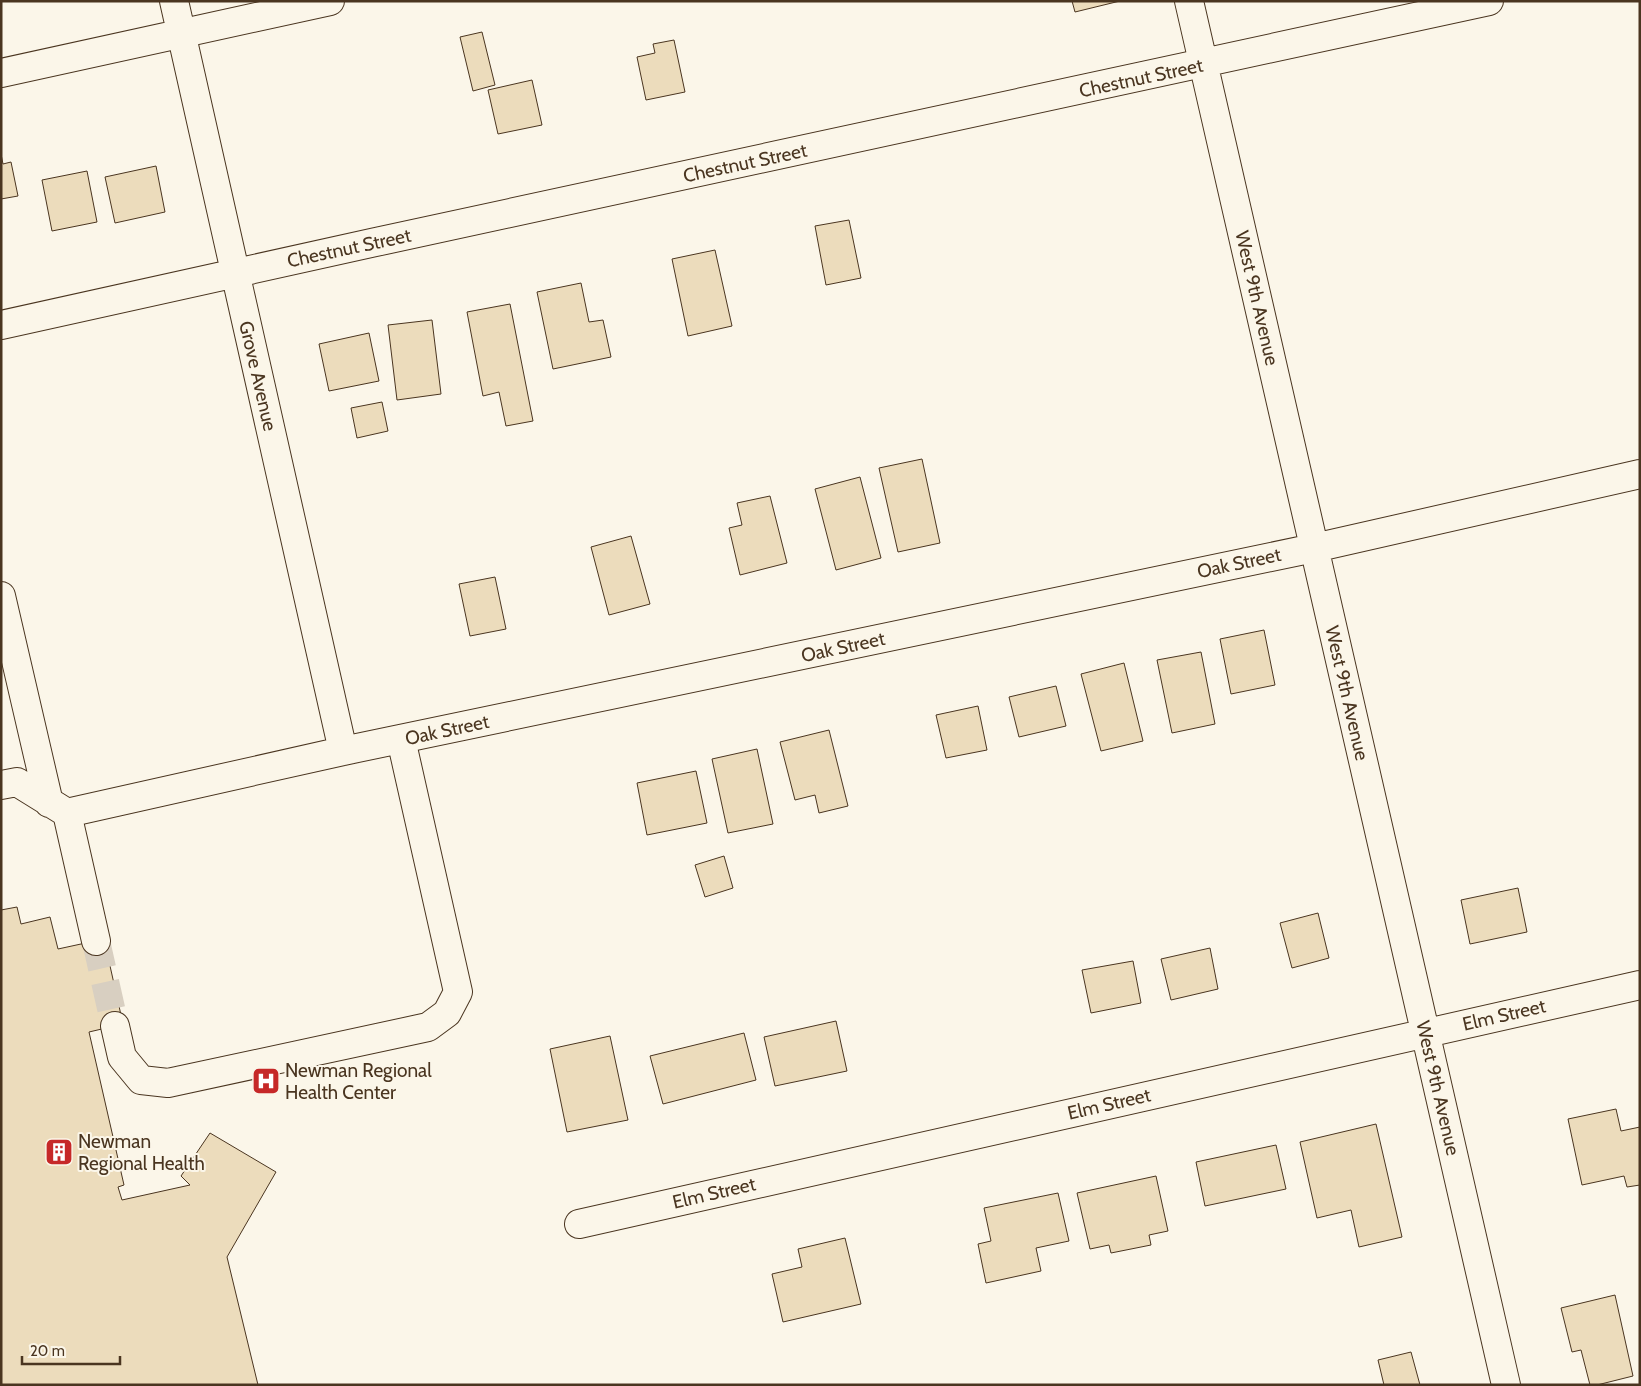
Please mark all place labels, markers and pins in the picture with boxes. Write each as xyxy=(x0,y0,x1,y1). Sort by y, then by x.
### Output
place label: Newman Regional Health Center xyxy=(285,1059,432,1104)
hospital icon: Newman Regional Health Center xyxy=(251,1066,281,1096)
place label: Newman Regional Health xyxy=(78,1130,205,1175)
building icon: Newman Regional Health xyxy=(44,1137,74,1167)

